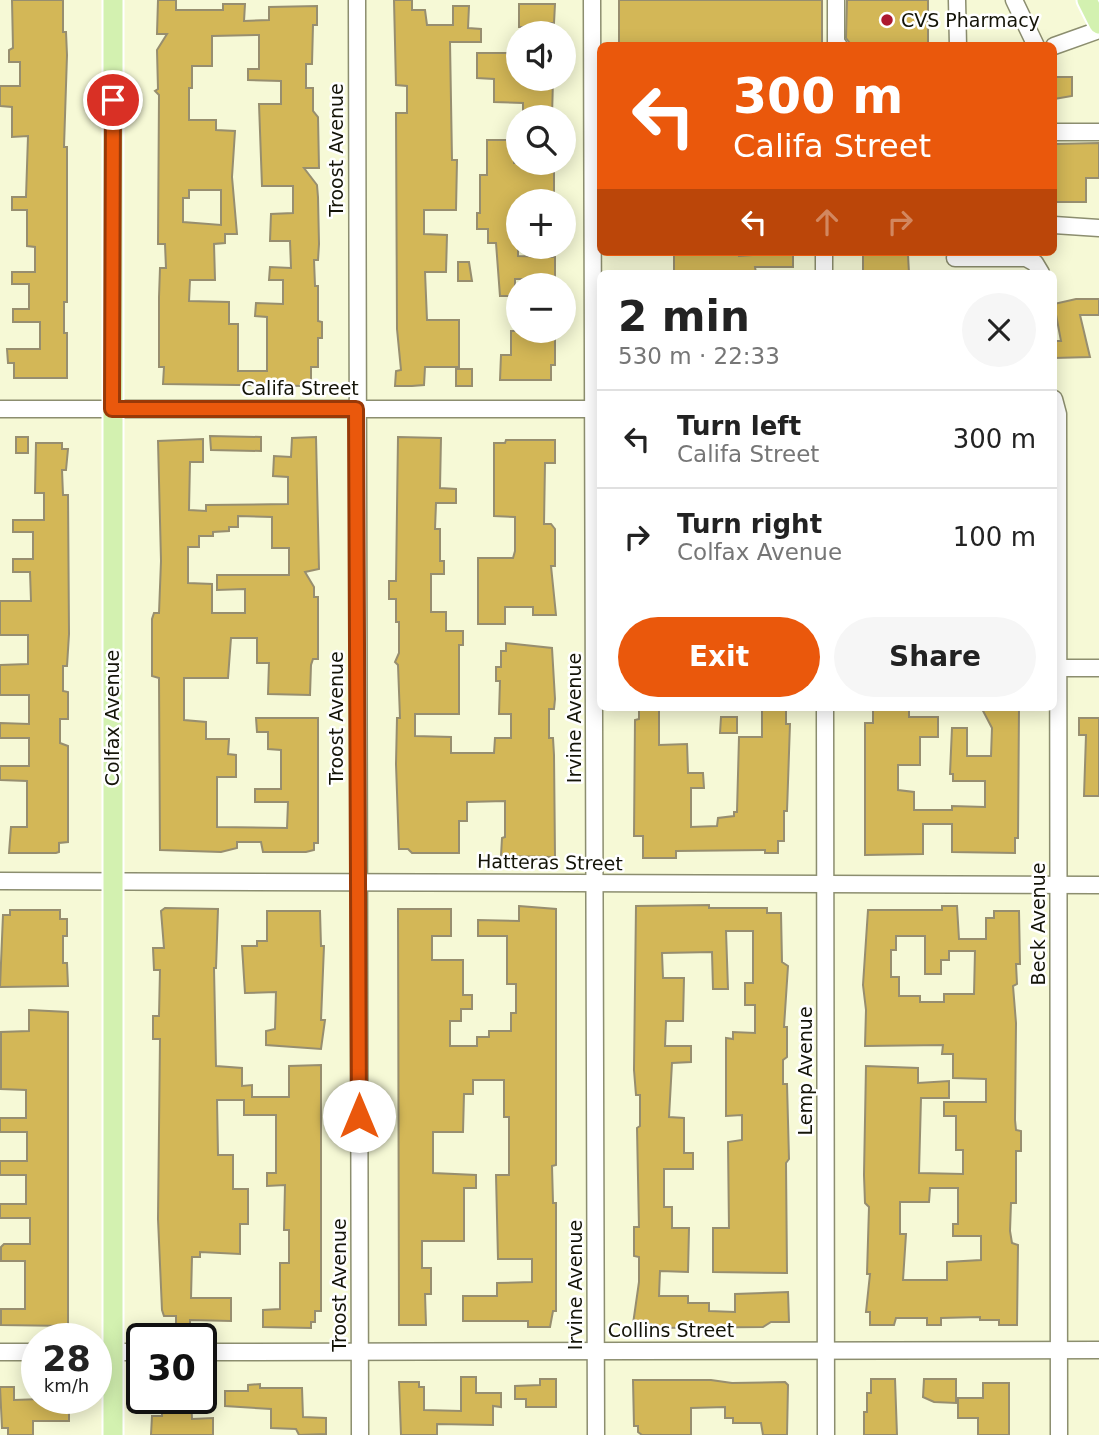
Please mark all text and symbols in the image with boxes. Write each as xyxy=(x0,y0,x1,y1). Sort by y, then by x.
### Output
place label: CVS Pharmacy xyxy=(901,9,1040,31)
marker: CVS Pharmacy xyxy=(879,12,895,28)
map controls xyxy=(506,21,576,343)
button: sound xyxy=(506,21,576,91)
text: 300 m xyxy=(733,68,903,125)
pin xyxy=(83,70,143,130)
icon: left xyxy=(618,70,709,161)
icon: arrive xyxy=(94,81,132,119)
street label: Troost Avenue xyxy=(325,83,347,218)
button: search xyxy=(506,105,576,175)
text: Califa Street xyxy=(733,127,931,165)
button: + xyxy=(506,189,576,259)
icon: left xyxy=(735,203,773,241)
icon: ahead xyxy=(808,203,846,241)
icon: right xyxy=(881,203,919,241)
button: − xyxy=(506,273,576,343)
text: 2 min xyxy=(618,292,750,341)
button: close xyxy=(962,293,1036,367)
text: 530 m · 22:33 xyxy=(618,343,780,369)
street label: Califa Street xyxy=(241,377,359,399)
text: Turn left xyxy=(677,411,801,441)
icon: left xyxy=(618,420,656,458)
text: 300 m xyxy=(953,424,1036,454)
text: Califa Street xyxy=(677,441,819,467)
text: Turn right xyxy=(677,509,822,539)
icon: right xyxy=(618,518,656,556)
text: 100 m xyxy=(953,522,1036,552)
text: Colfax Avenue xyxy=(677,539,842,565)
button: Exit xyxy=(618,617,820,697)
button: Share xyxy=(834,617,1036,697)
street label: Colfax Avenue xyxy=(101,650,123,786)
street label: Troost Avenue xyxy=(325,651,347,786)
street label: Irvine Avenue xyxy=(563,653,585,783)
street label: Hatteras Street xyxy=(477,850,623,874)
street label: Beck Avenue xyxy=(1027,863,1049,985)
street label: Lemp Avenue xyxy=(794,1006,816,1136)
position arrow xyxy=(322,1079,396,1153)
street label: Troost Avenue xyxy=(328,1218,350,1353)
street label: Irvine Avenue xyxy=(564,1220,586,1350)
street label: Collins Street xyxy=(608,1319,734,1341)
speed limit sign: 30 xyxy=(126,1323,217,1414)
text: 28 xyxy=(42,1339,91,1379)
text: km/h xyxy=(44,1375,89,1396)

